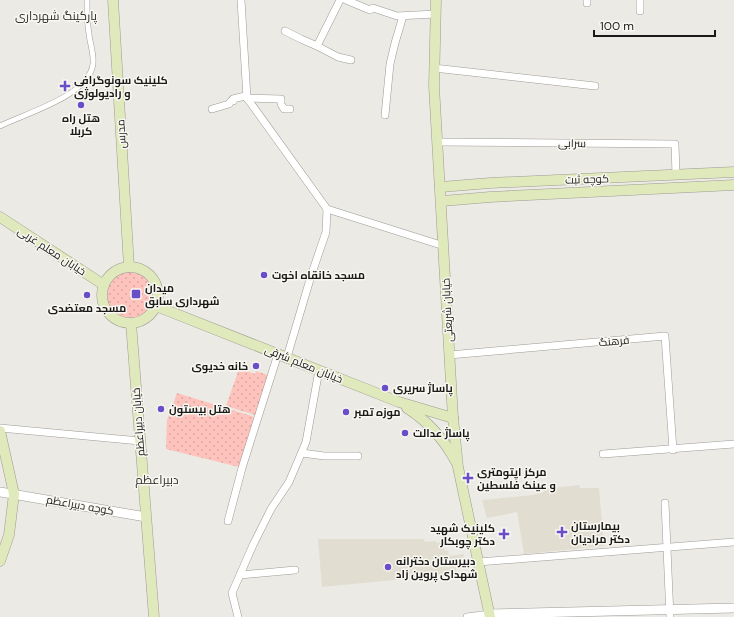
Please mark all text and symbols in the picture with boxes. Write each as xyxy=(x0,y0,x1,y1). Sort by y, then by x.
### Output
district label: پارکینگ شهرداری xyxy=(15,8,98,25)
scale bar xyxy=(594,12,715,38)
text: 100 m xyxy=(600,18,634,34)
place label: کلینیک سونوگرافی و رادیولوژی xyxy=(74,73,168,101)
marker: کلینیک سونوگرافی و رادیولوژی xyxy=(59,80,71,92)
marker: هتل راه کربلا xyxy=(76,100,86,110)
place label: هتل راه کربلا xyxy=(62,111,100,138)
street label: مدرس xyxy=(113,119,129,149)
street label: سرابی xyxy=(558,136,586,150)
street label: کوچه ثبت xyxy=(565,171,609,187)
street label: خیابان معلم غربی xyxy=(14,224,89,279)
place label: مسجد خانقاه اخوت xyxy=(272,268,365,283)
marker: مسجد خانقاه اخوت xyxy=(259,270,269,280)
street label: خیابان شریعتی xyxy=(438,278,456,342)
place label: میدان شهرداری سابق xyxy=(145,281,220,309)
marker: میدان شهرداری سابق xyxy=(130,288,142,300)
marker: مسجد معتضدی xyxy=(82,290,92,300)
place label: مسجد معتضدی xyxy=(48,301,126,315)
street label: فرهنگ xyxy=(598,333,630,349)
street label: خیابان معلم شرقی xyxy=(262,342,345,387)
place label: خانه خدیوی xyxy=(191,359,248,374)
marker: خانه خدیوی xyxy=(251,361,261,371)
place label: پاساژ سریری xyxy=(393,381,453,397)
marker: پاساژ سریری xyxy=(380,383,390,393)
street label: خیابان دبیراعظم xyxy=(129,387,148,457)
place label: هتل بیستون xyxy=(169,402,231,417)
marker: هتل بیستون xyxy=(156,404,166,414)
place label: موزه تمبر xyxy=(353,405,401,420)
marker: موزه تمبر xyxy=(341,407,351,417)
place label: پاساژ عدالت xyxy=(413,426,470,442)
marker: پاساژ عدالت xyxy=(400,428,410,438)
place label: مرکز اپتومتری و عینک فلسطین xyxy=(477,465,556,493)
district label: دبیراعظم xyxy=(135,472,179,488)
marker: مرکز اپتومتری و عینک فلسطین xyxy=(462,472,474,484)
street label: کوچه دبیراعظم xyxy=(45,492,115,519)
place label: بیمارستان دکتر مرادیان xyxy=(571,519,630,546)
place label: کلینیک شهید دکتر چوبکار xyxy=(430,521,495,550)
marker: بیمارستان دکتر مرادیان xyxy=(556,526,568,538)
marker: کلینیک شهید دکتر چوبکار xyxy=(498,528,510,540)
place label: دبیرستان دخترانه شهدای پروین زاد xyxy=(396,554,478,583)
marker: دبیرستان دخترانه شهدای پروین زاد xyxy=(383,562,393,572)

